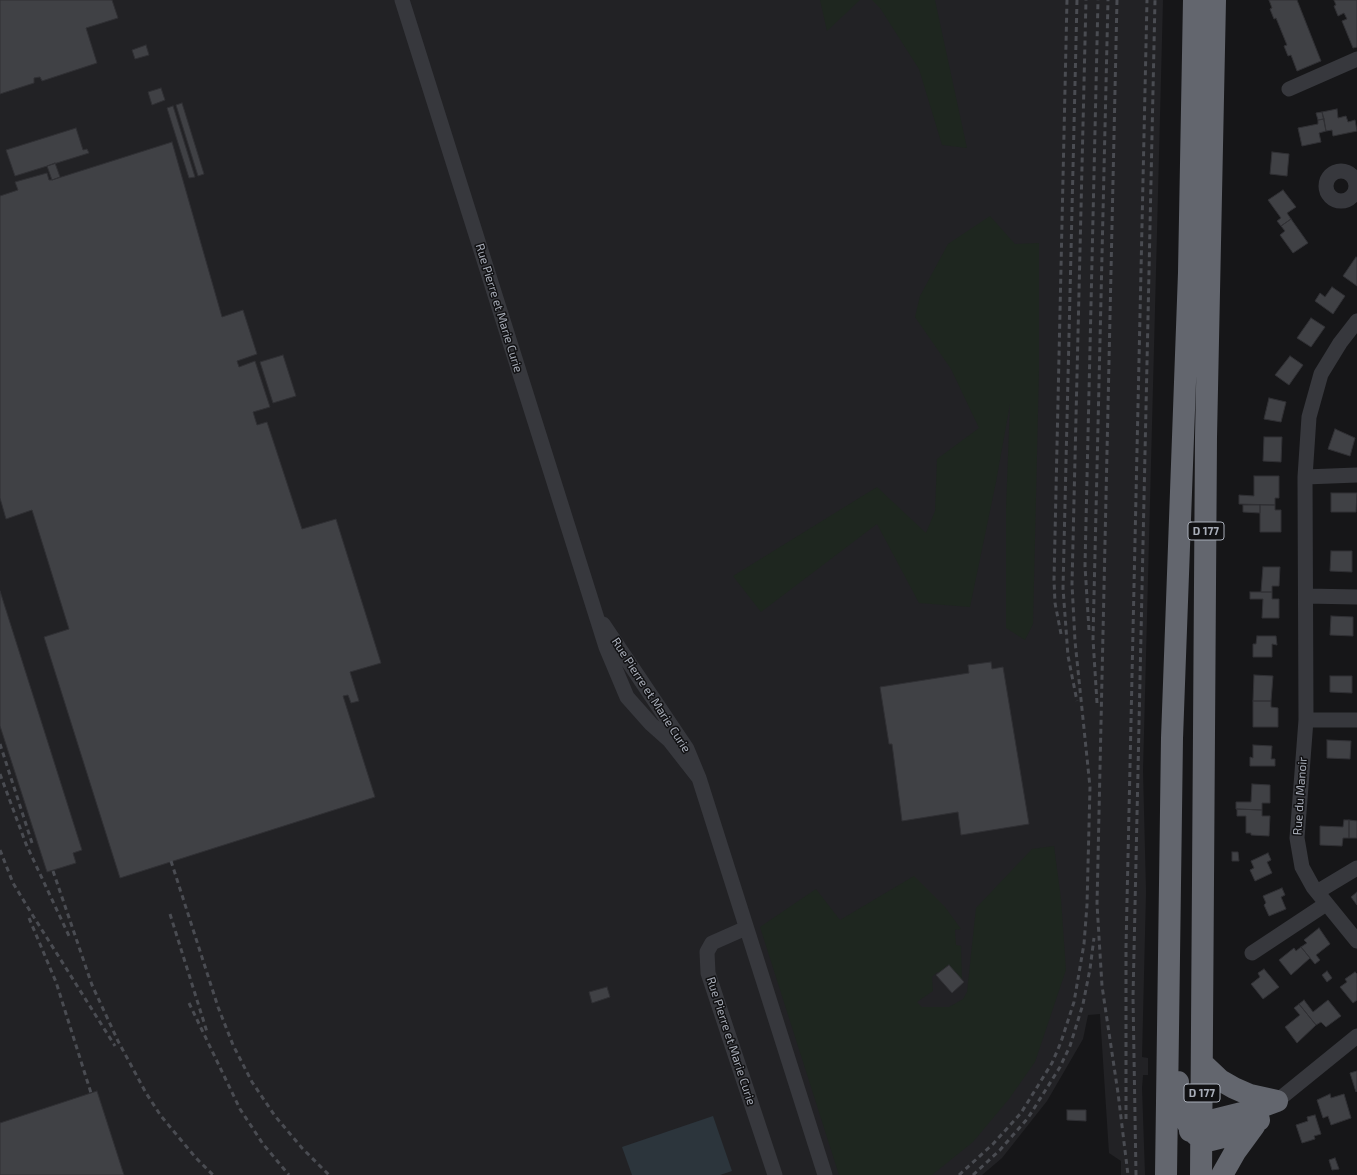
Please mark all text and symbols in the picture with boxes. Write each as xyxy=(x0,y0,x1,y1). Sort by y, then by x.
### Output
street label: Rue Pierre et Marie Curie xyxy=(473,242,525,374)
road number: D 177 xyxy=(1188,522,1224,540)
street label: Rue Pierre et Marie Curie xyxy=(608,635,694,755)
street label: Rue du Manoir xyxy=(1290,756,1310,836)
street label: Rue Pierre et Marie Curie xyxy=(703,975,759,1107)
road number: D 177 xyxy=(1184,1084,1220,1102)

